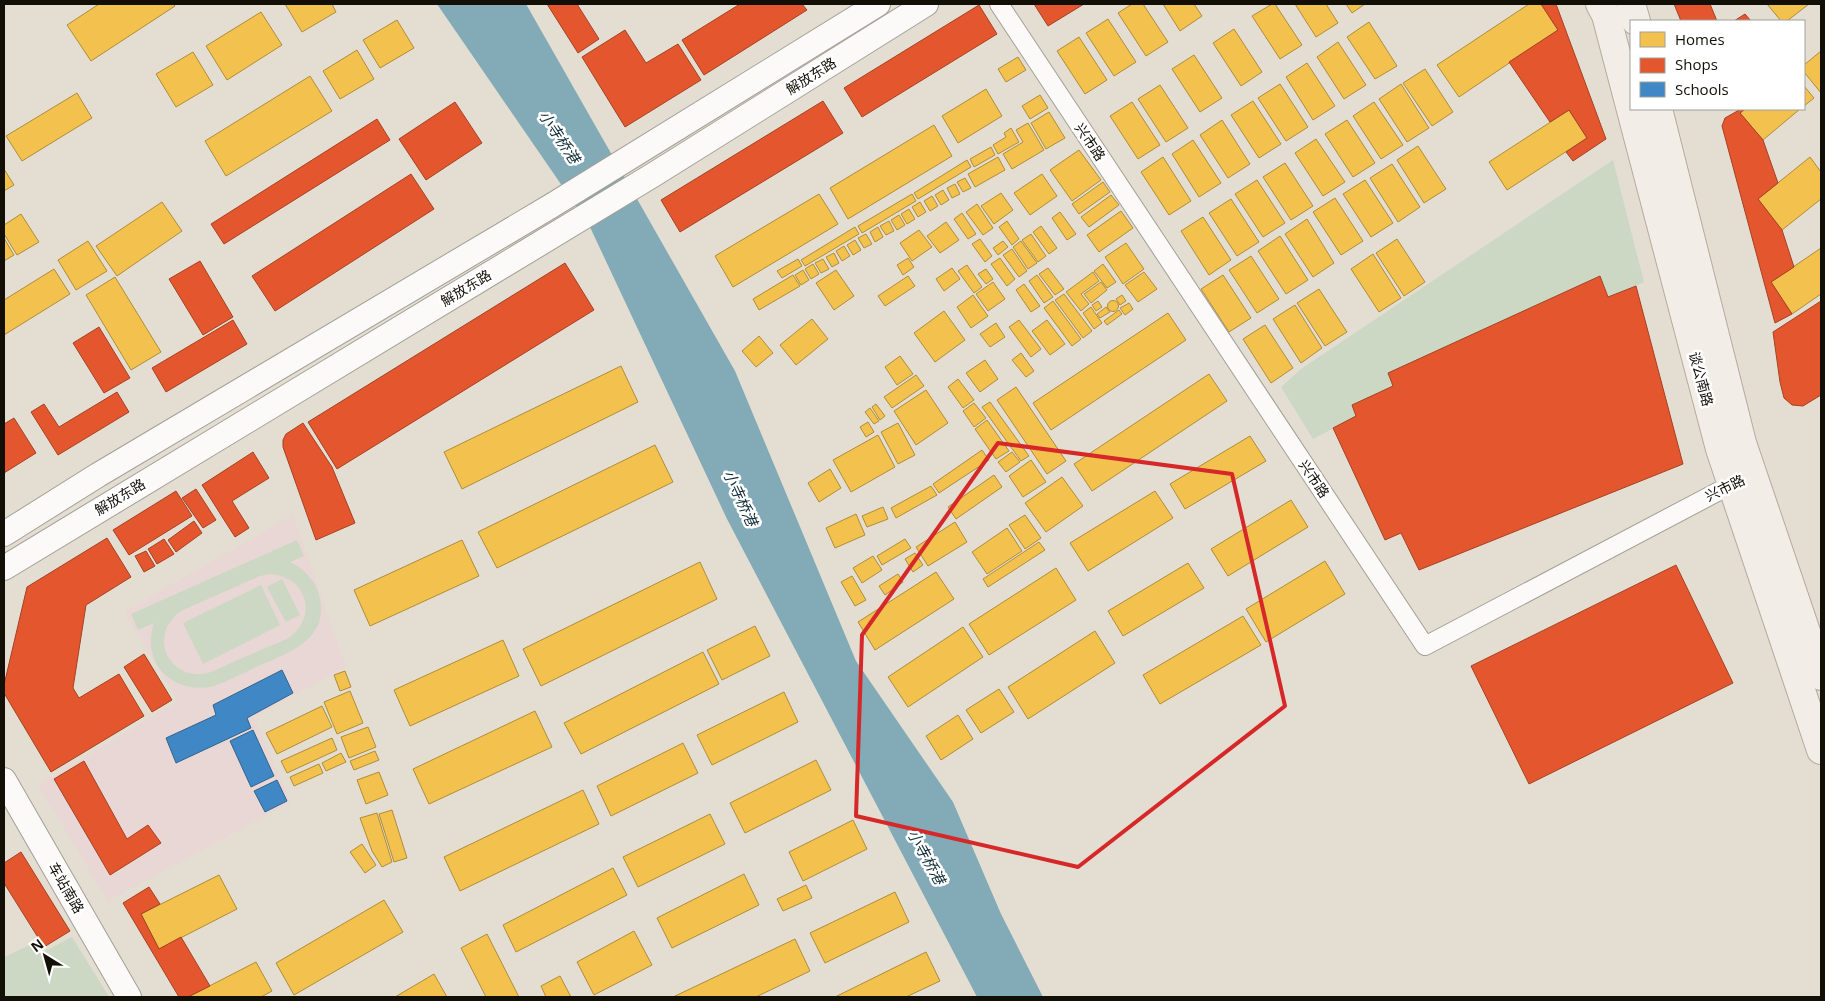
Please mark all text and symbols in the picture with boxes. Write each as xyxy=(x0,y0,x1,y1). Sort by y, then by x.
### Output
legend xyxy=(1630,20,1805,110)
text: Homes xyxy=(1675,29,1725,49)
street label: 解放东路 xyxy=(782,53,840,98)
text: Shops xyxy=(1675,54,1718,74)
text: Schools xyxy=(1675,79,1729,99)
water label: 小寺桥港 xyxy=(535,106,586,169)
street label: 兴市路 xyxy=(1071,119,1110,164)
street label: 解放东路 xyxy=(437,265,495,310)
street label: 谈公南路 xyxy=(1685,349,1718,408)
street label: 兴市路 xyxy=(1295,456,1334,501)
water label: 小寺桥港 xyxy=(719,466,763,531)
street label: 兴市路 xyxy=(1702,470,1748,505)
street label: 解放东路 xyxy=(91,474,149,519)
water label: 小寺桥港 xyxy=(904,825,951,889)
street label: 车站南路 xyxy=(44,859,89,917)
north arrow xyxy=(20,931,70,981)
text: N xyxy=(27,934,47,956)

